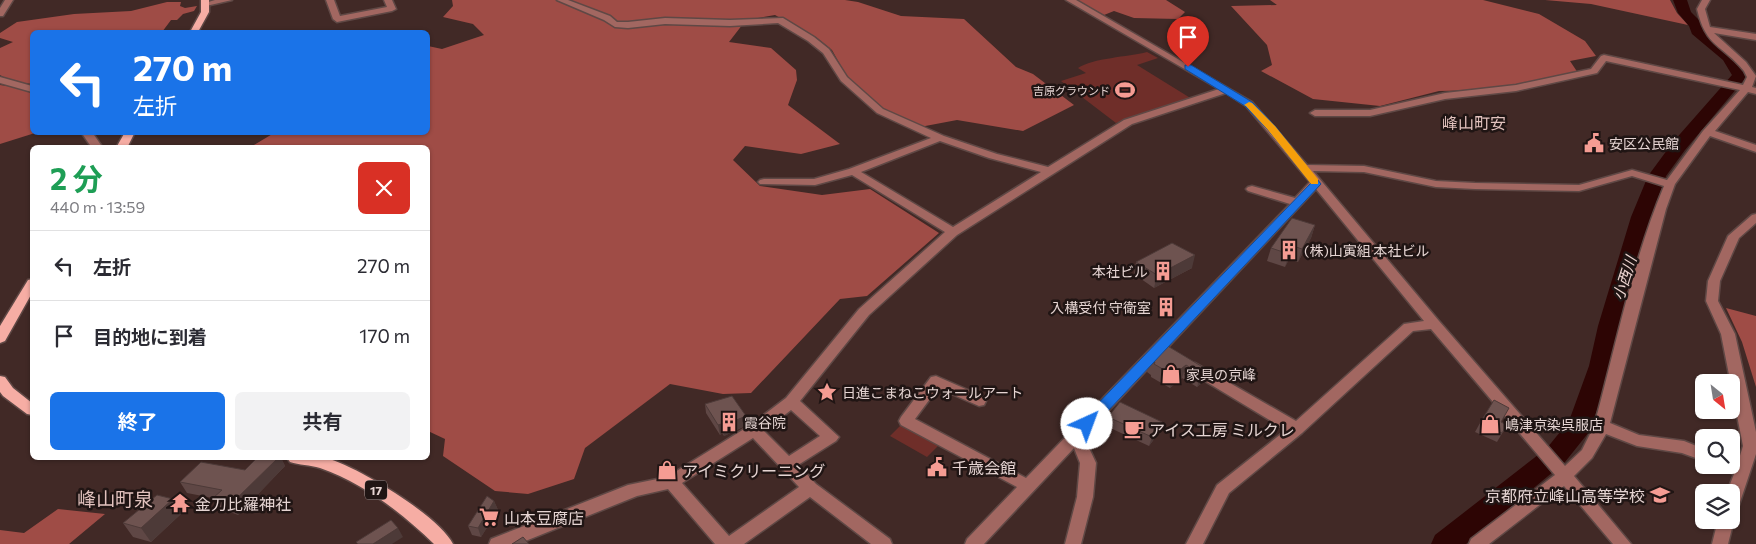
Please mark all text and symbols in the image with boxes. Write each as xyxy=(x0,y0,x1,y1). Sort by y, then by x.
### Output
pin xyxy=(1167,16,1209,67)
icon: arrive xyxy=(1174,23,1202,51)
text: 270 m xyxy=(133,45,232,88)
icon: left xyxy=(50,50,115,115)
sports icon: 吉原グラウンド xyxy=(1114,79,1136,101)
place label: 吉原グラウンド xyxy=(1033,84,1110,97)
text: 左折 xyxy=(133,92,177,119)
district label: 峰山町安 xyxy=(1442,113,1506,132)
public building icon: 安区公民館 xyxy=(1583,132,1605,154)
place label: 安区公民館 xyxy=(1609,135,1679,152)
text: 2 分 xyxy=(50,159,103,196)
button: close xyxy=(358,162,410,214)
text: 440 m · 13:59 xyxy=(50,197,145,216)
building icon: (株)山寅組 本社ビル xyxy=(1278,239,1300,261)
place label: (株)山寅組 本社ビル xyxy=(1304,242,1429,259)
icon: left xyxy=(50,252,78,280)
water label: 小西川 xyxy=(1608,252,1640,302)
text: 270 m xyxy=(357,254,410,277)
text: 左折 xyxy=(93,255,131,278)
building icon: 本社ビル xyxy=(1152,260,1174,282)
place label: 本社ビル xyxy=(1092,263,1148,280)
building icon: 入構受付 守衛室 xyxy=(1155,296,1177,318)
place label: 入構受付 守衛室 xyxy=(1050,299,1151,316)
icon: arrive xyxy=(50,322,78,350)
text: 170 m xyxy=(359,324,410,347)
text: 目的地に到着 xyxy=(93,325,207,348)
shop icon: 家具の京峰 xyxy=(1160,363,1182,385)
place label: 家具の京峰 xyxy=(1186,366,1256,383)
north arrow xyxy=(1695,374,1740,419)
map controls xyxy=(1695,374,1740,529)
place icon: 日進こまねこウォールアート xyxy=(816,381,838,403)
place label: 日進こまねこウォールアート xyxy=(842,384,1023,401)
button: 終了 xyxy=(50,392,225,450)
button: 共有 xyxy=(235,392,410,450)
position arrow xyxy=(1060,397,1112,449)
building icon: 霞谷院 xyxy=(718,411,740,433)
shop icon: 嶋津京染呉服店 xyxy=(1479,413,1501,435)
place label: 霞谷院 xyxy=(744,414,786,431)
place label: 嶋津京染呉服店 xyxy=(1505,416,1603,433)
cafe icon: アイス工房 ミルクレ xyxy=(1123,418,1145,440)
place label: アイス工房 ミルクレ xyxy=(1149,420,1295,439)
button: search xyxy=(1695,429,1740,474)
public building icon: 千歳会館 xyxy=(926,456,948,478)
place label: 千歳会館 xyxy=(952,458,1016,477)
shop icon: アイミクリーニング xyxy=(656,459,678,481)
place label: アイミクリーニング xyxy=(682,461,825,480)
road number: 17 xyxy=(365,480,387,500)
school or university icon: 京都府立峰山高等学校 xyxy=(1649,484,1671,506)
button: layers xyxy=(1695,484,1740,529)
place label: 京都府立峰山高等学校 xyxy=(1485,486,1645,505)
district label: 峰山町泉 xyxy=(77,487,153,510)
temple icon: 金刀比羅神社 xyxy=(169,492,191,514)
place label: 金刀比羅神社 xyxy=(195,494,291,513)
supermarket icon: 山本豆腐店 xyxy=(478,506,500,528)
place label: 山本豆腐店 xyxy=(504,508,584,527)

